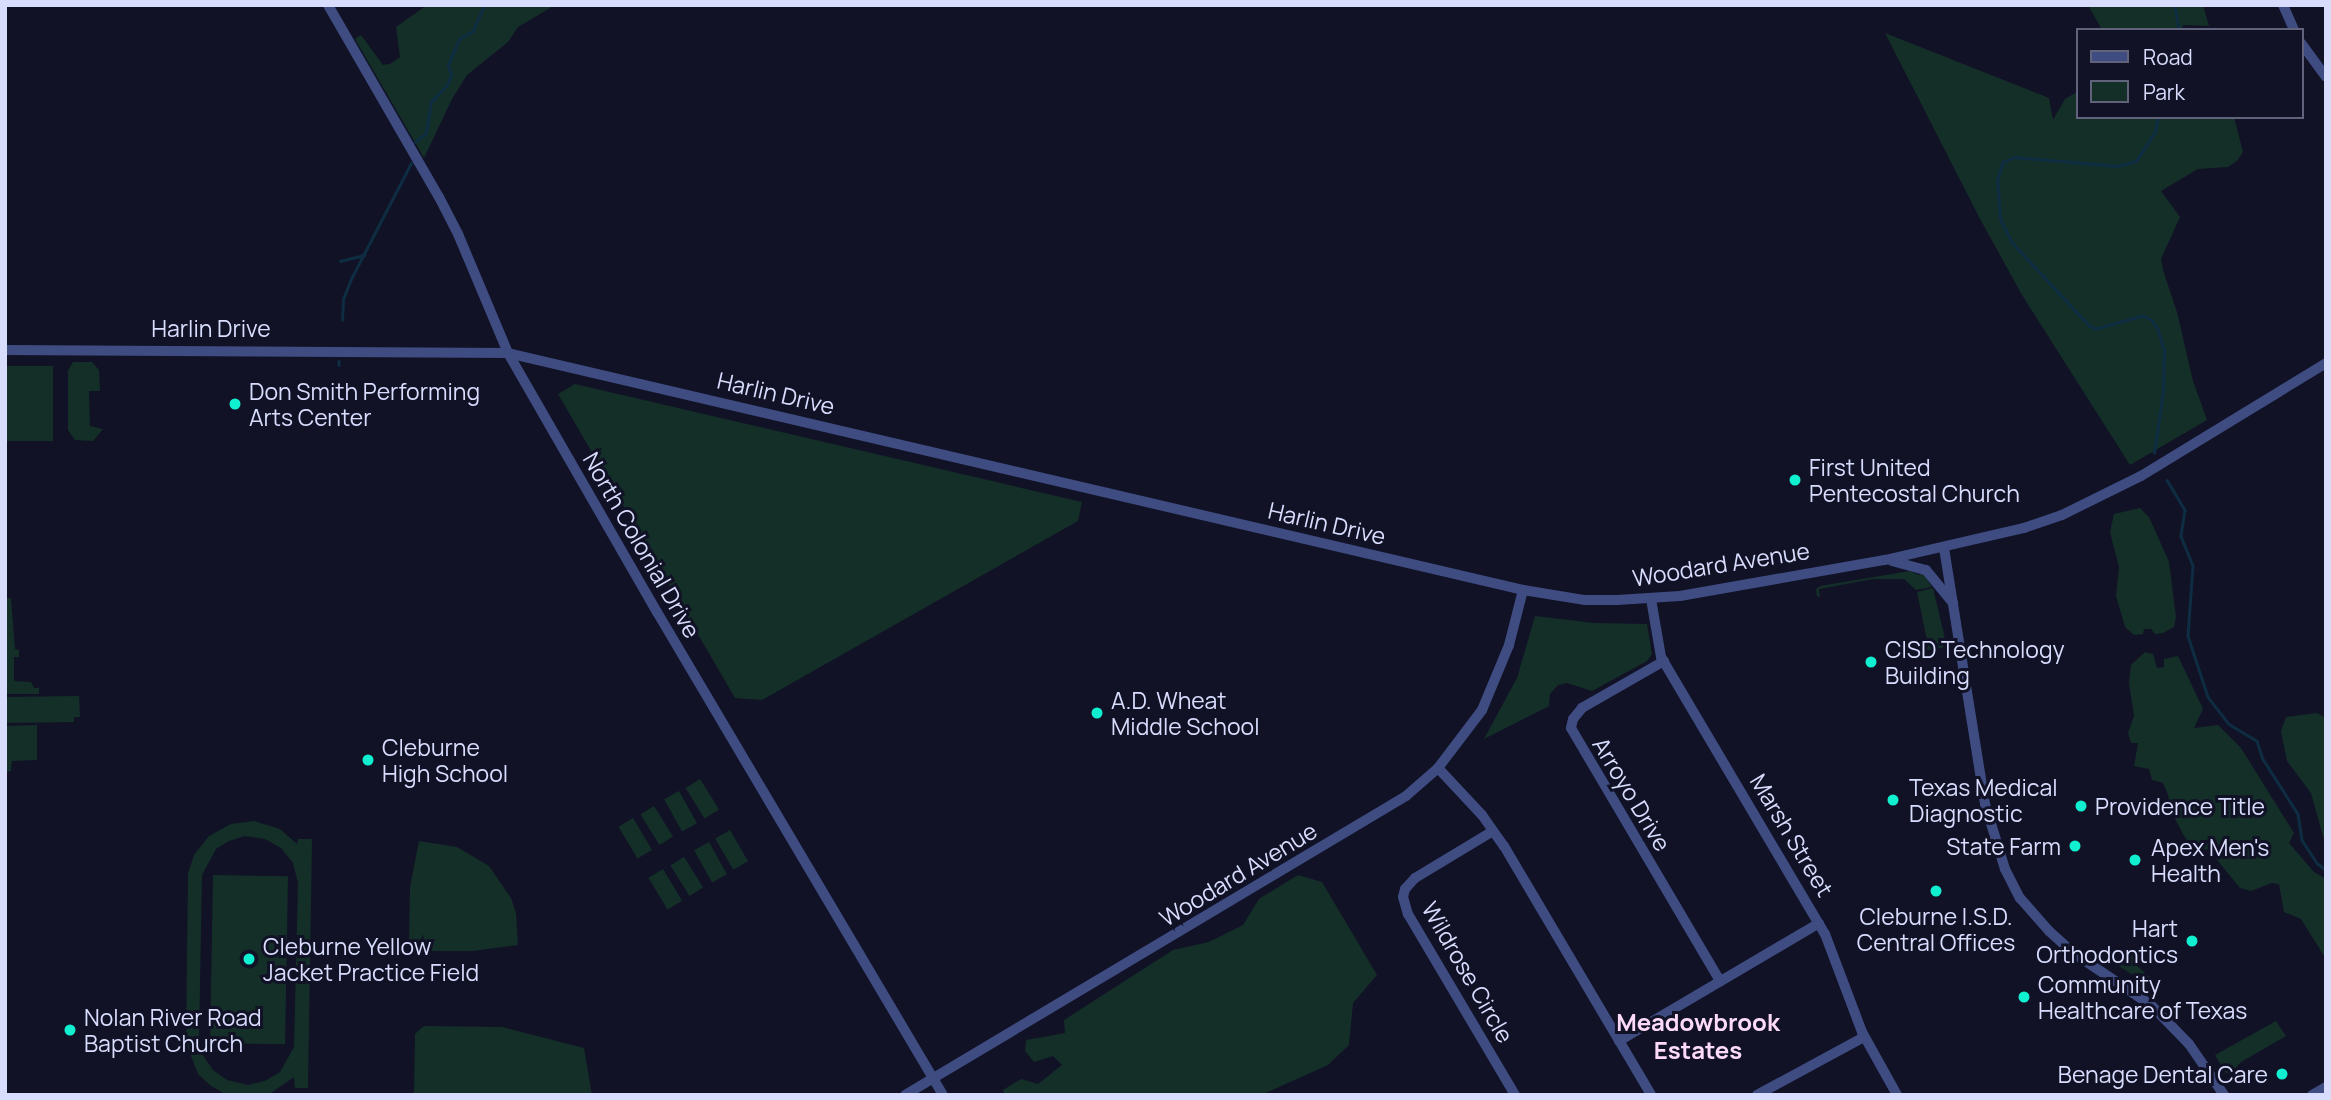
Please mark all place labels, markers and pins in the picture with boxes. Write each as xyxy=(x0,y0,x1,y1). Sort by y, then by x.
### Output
place label: Don Smith Performing Arts Center xyxy=(249,377,480,431)
marker: Don Smith Performing Arts Center xyxy=(227,396,243,412)
place label: First United Pentecostal Church xyxy=(1809,453,2020,507)
marker: First United Pentecostal Church xyxy=(1787,472,1803,488)
place label: CISD Technology Building xyxy=(1885,635,2065,689)
marker: CISD Technology Building xyxy=(1863,654,1879,670)
place label: A.D. Wheat Middle School xyxy=(1111,686,1260,740)
marker: A.D. Wheat Middle School xyxy=(1089,705,1105,721)
place label: Cleburne High School xyxy=(382,733,508,787)
marker: Cleburne High School xyxy=(360,752,376,768)
place label: Texas Medical Diagnostic xyxy=(1909,773,2058,827)
marker: Texas Medical Diagnostic xyxy=(1883,790,1903,810)
place label: Providence Title xyxy=(2095,792,2265,820)
marker: Providence Title xyxy=(2073,798,2089,814)
place label: State Farm xyxy=(1946,832,2061,860)
place label: Apex Men's Health xyxy=(2151,833,2269,887)
marker: State Farm xyxy=(2067,838,2083,854)
marker: Apex Men's Health xyxy=(2125,850,2145,870)
marker: Cleburne I.S.D. Central Offices xyxy=(1928,883,1944,899)
place label: Cleburne I.S.D. Central Offices xyxy=(1857,902,2015,956)
place label: Hart Orthodontics xyxy=(2036,914,2178,968)
place label: Cleburne Yellow Jacket Practice Field xyxy=(263,932,479,986)
marker: Hart Orthodontics xyxy=(2184,933,2200,949)
marker: Cleburne Yellow Jacket Practice Field xyxy=(241,951,257,967)
place label: Community Healthcare of Texas xyxy=(2038,970,2247,1024)
marker: Community Healthcare of Texas xyxy=(2016,989,2032,1005)
place label: Nolan River Road Baptist Church xyxy=(84,1003,262,1057)
marker: Nolan River Road Baptist Church xyxy=(62,1022,78,1038)
place label: Benage Dental Care xyxy=(2058,1060,2268,1088)
marker: Benage Dental Care xyxy=(2274,1066,2290,1082)

